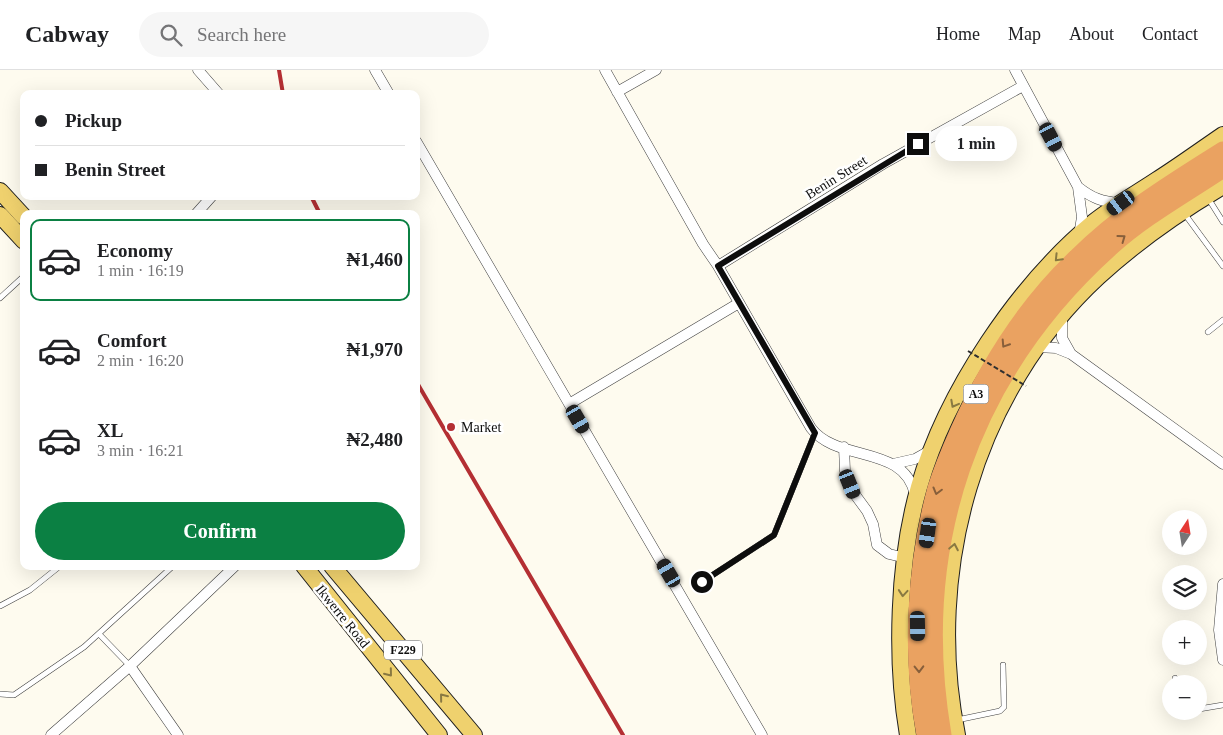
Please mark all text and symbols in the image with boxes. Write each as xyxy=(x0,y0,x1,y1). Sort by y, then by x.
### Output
search box xyxy=(139,12,489,57)
text: Cabway xyxy=(25,21,109,47)
icon: search xyxy=(157,21,185,49)
text: Search here xyxy=(197,24,286,45)
text: Home xyxy=(936,24,980,44)
text: Map xyxy=(1008,24,1041,44)
text: About xyxy=(1069,24,1114,44)
text: Contact xyxy=(1142,24,1198,44)
text: Pickup xyxy=(65,110,122,131)
car xyxy=(1037,120,1064,154)
callout: 1 min xyxy=(936,126,1018,162)
route end xyxy=(907,133,929,155)
text: 1 min xyxy=(957,135,995,152)
street label: Benin Street xyxy=(803,153,870,202)
text: Benin Street xyxy=(65,159,165,180)
car xyxy=(1104,188,1137,218)
one-way arrow xyxy=(1116,235,1125,243)
icon: car xyxy=(37,238,82,283)
text: Economy xyxy=(97,240,173,261)
text: ₦1,460 xyxy=(347,249,403,270)
one-way arrow xyxy=(1055,252,1064,261)
text: 1 min · 16:19 xyxy=(97,262,184,279)
icon: car xyxy=(37,328,82,373)
text: Comfort xyxy=(97,330,167,351)
text: ₦1,970 xyxy=(347,339,403,360)
one-way arrow xyxy=(1002,339,1012,348)
text: 2 min · 16:20 xyxy=(97,352,184,369)
road number: A3 xyxy=(964,384,988,404)
one-way arrow xyxy=(950,398,960,407)
car xyxy=(564,402,591,436)
icon: car xyxy=(37,418,82,463)
text: XL xyxy=(97,420,123,441)
place label: Market xyxy=(461,420,502,435)
marker: Market xyxy=(445,421,457,433)
text: ₦2,480 xyxy=(347,429,403,450)
text: 3 min · 16:21 xyxy=(97,442,184,459)
car xyxy=(837,467,862,501)
one-way arrow xyxy=(932,486,942,495)
button: Confirm xyxy=(35,502,405,560)
north arrow xyxy=(1162,510,1208,555)
map controls xyxy=(1162,510,1207,720)
car xyxy=(918,517,937,549)
one-way arrow xyxy=(948,543,959,552)
car xyxy=(655,556,682,590)
button: layers xyxy=(1162,565,1207,610)
route start xyxy=(691,571,713,593)
street label: Ikwerre Road xyxy=(313,582,373,651)
one-way arrow xyxy=(898,589,909,597)
car xyxy=(910,611,925,641)
button: + xyxy=(1162,620,1207,665)
road number: F229 xyxy=(384,640,422,660)
one-way arrow xyxy=(914,666,924,674)
one-way arrow xyxy=(384,667,392,676)
button: − xyxy=(1162,675,1207,720)
one-way arrow xyxy=(439,694,448,703)

